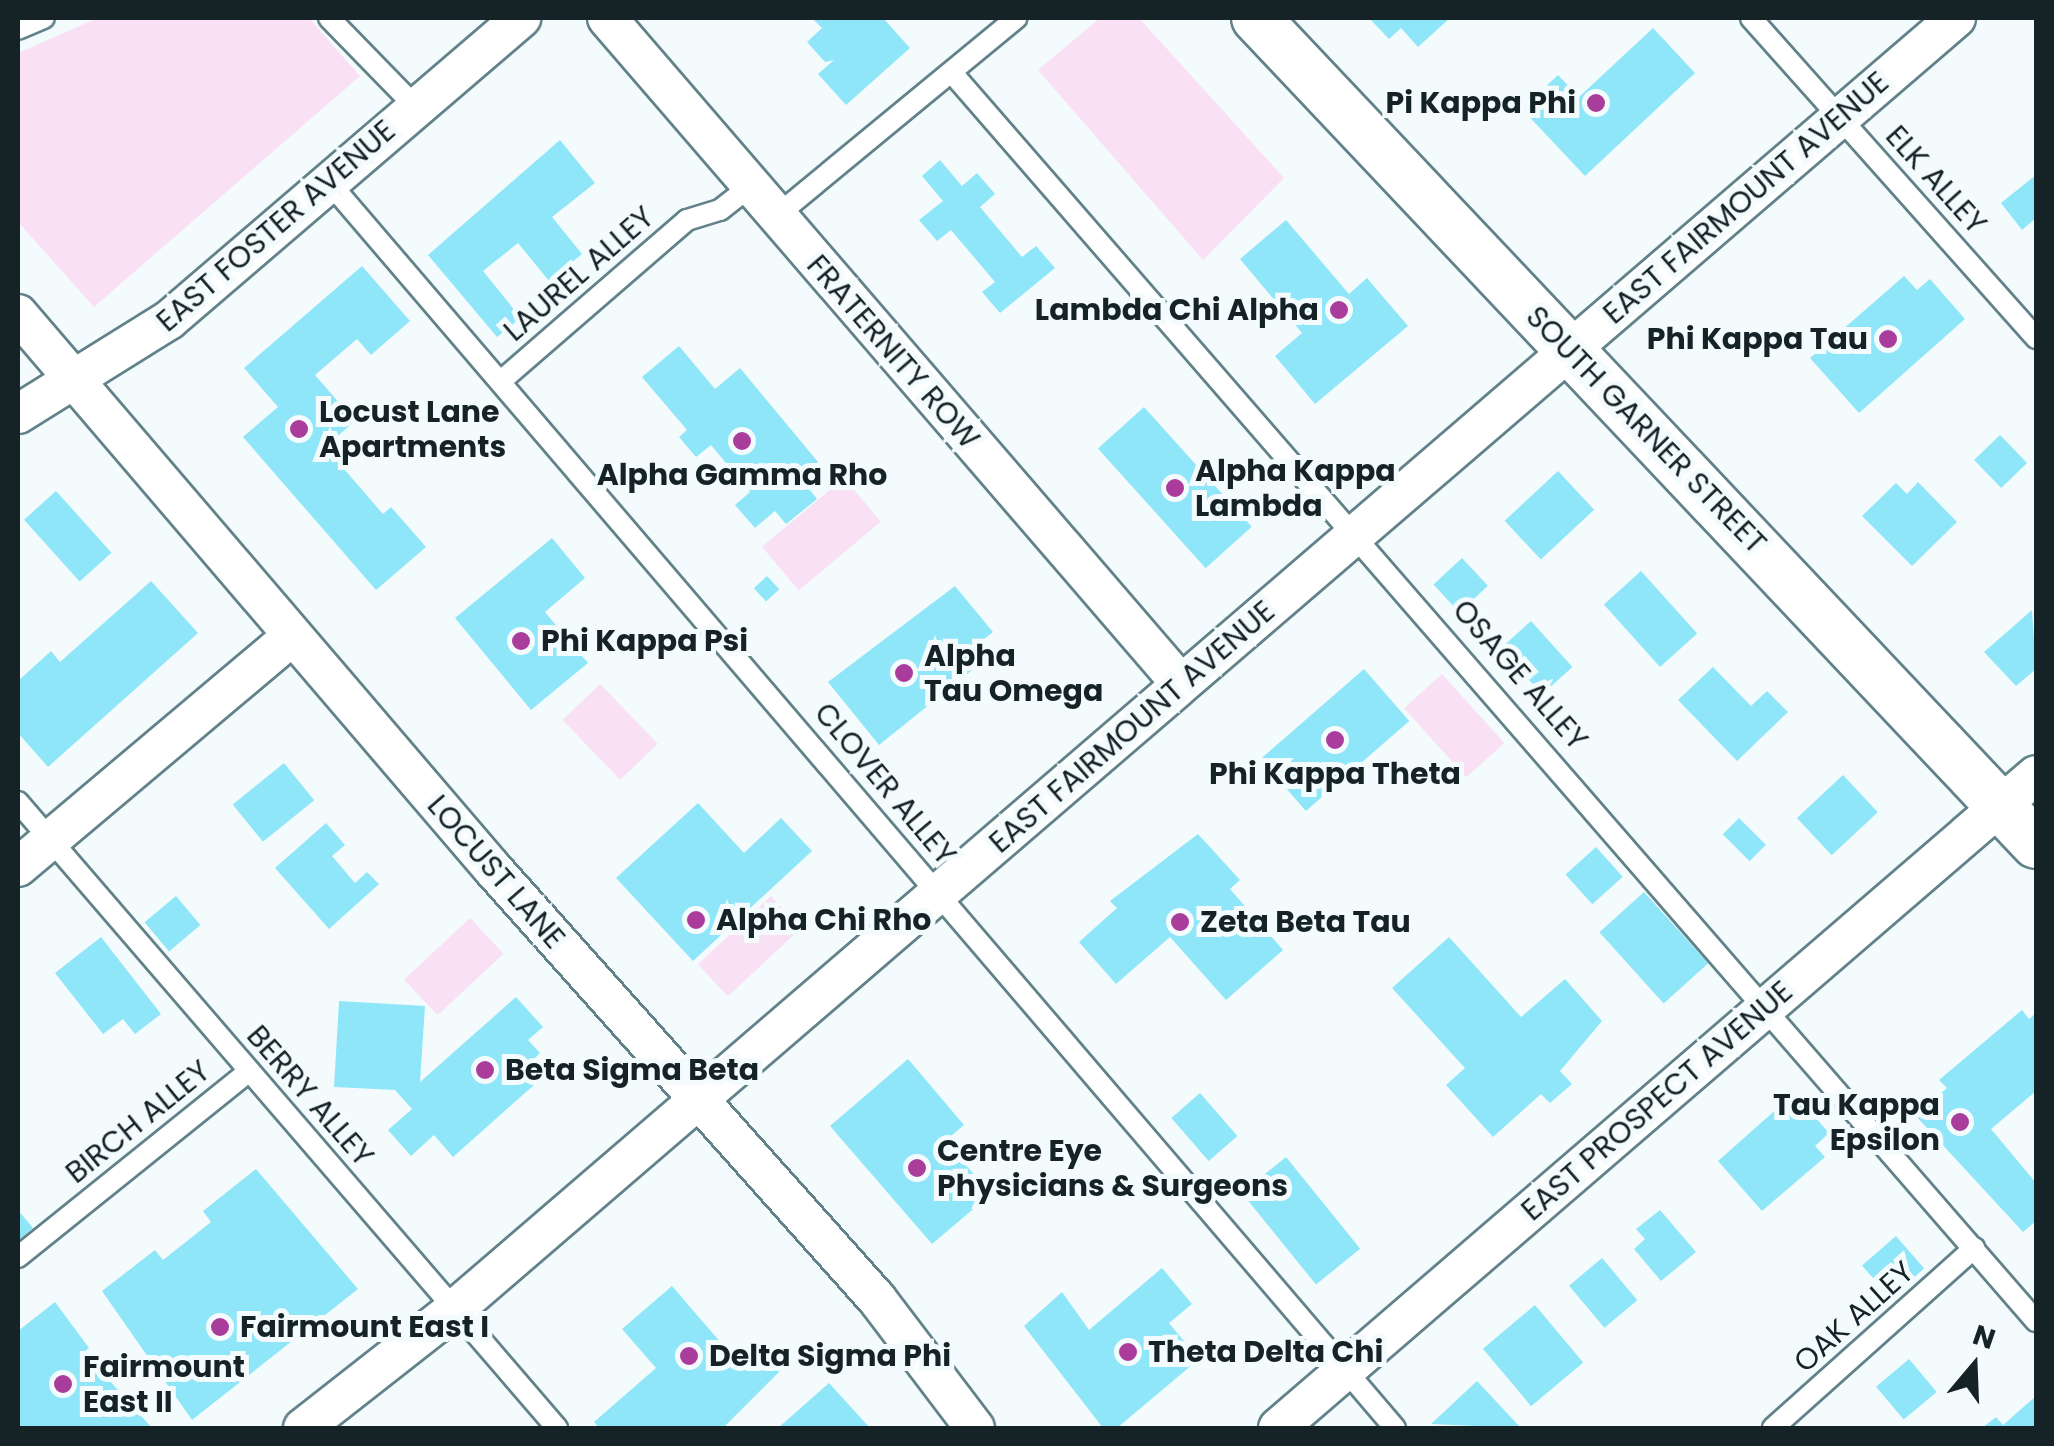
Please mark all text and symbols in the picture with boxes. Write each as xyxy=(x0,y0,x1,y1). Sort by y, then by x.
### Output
street label: EAST FAIRMOUNT AVENUE xyxy=(1596,64,1896,332)
place label: Pi Kappa Phi xyxy=(1386,85,1576,121)
marker: Pi Kappa Phi xyxy=(1585,92,1607,114)
street label: EAST FOSTER AVENUE xyxy=(149,113,403,339)
street label: ELK ALLEY xyxy=(1878,118,1994,242)
street label: LAUREL ALLEY xyxy=(497,199,661,349)
street label: FRATERNITY ROW xyxy=(799,248,987,456)
place label: Lambda Chi Alpha xyxy=(1035,292,1319,328)
marker: Lambda Chi Alpha xyxy=(1328,299,1350,321)
street label: SOUTH GARNER STREET xyxy=(1518,299,1774,561)
place label: Phi Kappa Tau xyxy=(1647,321,1868,357)
marker: Phi Kappa Tau xyxy=(1877,328,1899,350)
place label: Locust Lane Apartments xyxy=(319,394,506,464)
marker: Locust Lane Apartments xyxy=(288,418,310,440)
marker: Alpha Gamma Rho xyxy=(731,430,753,452)
place label: Alpha Kappa Lambda xyxy=(1195,453,1396,524)
place label: Alpha Gamma Rho xyxy=(597,457,887,493)
marker: Alpha Kappa Lambda xyxy=(1164,477,1186,499)
street label: EAST FAIRMOUNT AVENUE xyxy=(982,593,1282,861)
street label: OSAGE ALLEY xyxy=(1445,593,1595,757)
place label: Phi Kappa Psi xyxy=(541,623,748,659)
marker: Phi Kappa Psi xyxy=(510,630,532,652)
place label: Alpha Tau Omega xyxy=(924,638,1103,708)
marker: Alpha Tau Omega xyxy=(893,662,915,684)
street label: CLOVER ALLEY xyxy=(807,696,963,872)
marker: Phi Kappa Theta xyxy=(1324,729,1346,751)
place label: Phi Kappa Theta xyxy=(1209,756,1461,792)
street label: LOCUST LANE xyxy=(420,788,572,956)
place label: Alpha Chi Rho xyxy=(716,902,931,938)
place label: Zeta Beta Tau xyxy=(1200,904,1411,940)
marker: Alpha Chi Rho xyxy=(685,909,707,931)
marker: Zeta Beta Tau xyxy=(1169,911,1191,933)
street label: EAST PROSPECT AVENUE xyxy=(1514,974,1800,1228)
street label: BERRY ALLEY xyxy=(239,1018,381,1174)
place label: Beta Sigma Beta xyxy=(505,1052,759,1088)
street label: BIRCH ALLEY xyxy=(59,1053,217,1191)
marker: Beta Sigma Beta xyxy=(474,1059,496,1081)
place label: Tau Kappa Epsilon xyxy=(1773,1087,1940,1158)
marker: Tau Kappa Epsilon xyxy=(1949,1111,1971,1133)
place label: Centre Eye Physicians & Surgeons xyxy=(937,1133,1288,1204)
marker: Centre Eye Physicians & Surgeons xyxy=(906,1157,928,1179)
street label: OAK ALLEY xyxy=(1787,1254,1921,1380)
place label: Fairmount East I xyxy=(240,1309,489,1345)
text: N xyxy=(1968,1315,2000,1359)
marker: Fairmount East I xyxy=(209,1316,231,1338)
north arrow xyxy=(1924,1316,2024,1416)
place label: Theta Delta Chi xyxy=(1148,1334,1383,1370)
place label: Delta Sigma Phi xyxy=(709,1338,951,1374)
marker: Theta Delta Chi xyxy=(1117,1341,1139,1363)
marker: Delta Sigma Phi xyxy=(678,1345,700,1367)
place label: Fairmount East II xyxy=(83,1349,245,1420)
marker: Fairmount East II xyxy=(52,1373,74,1395)

